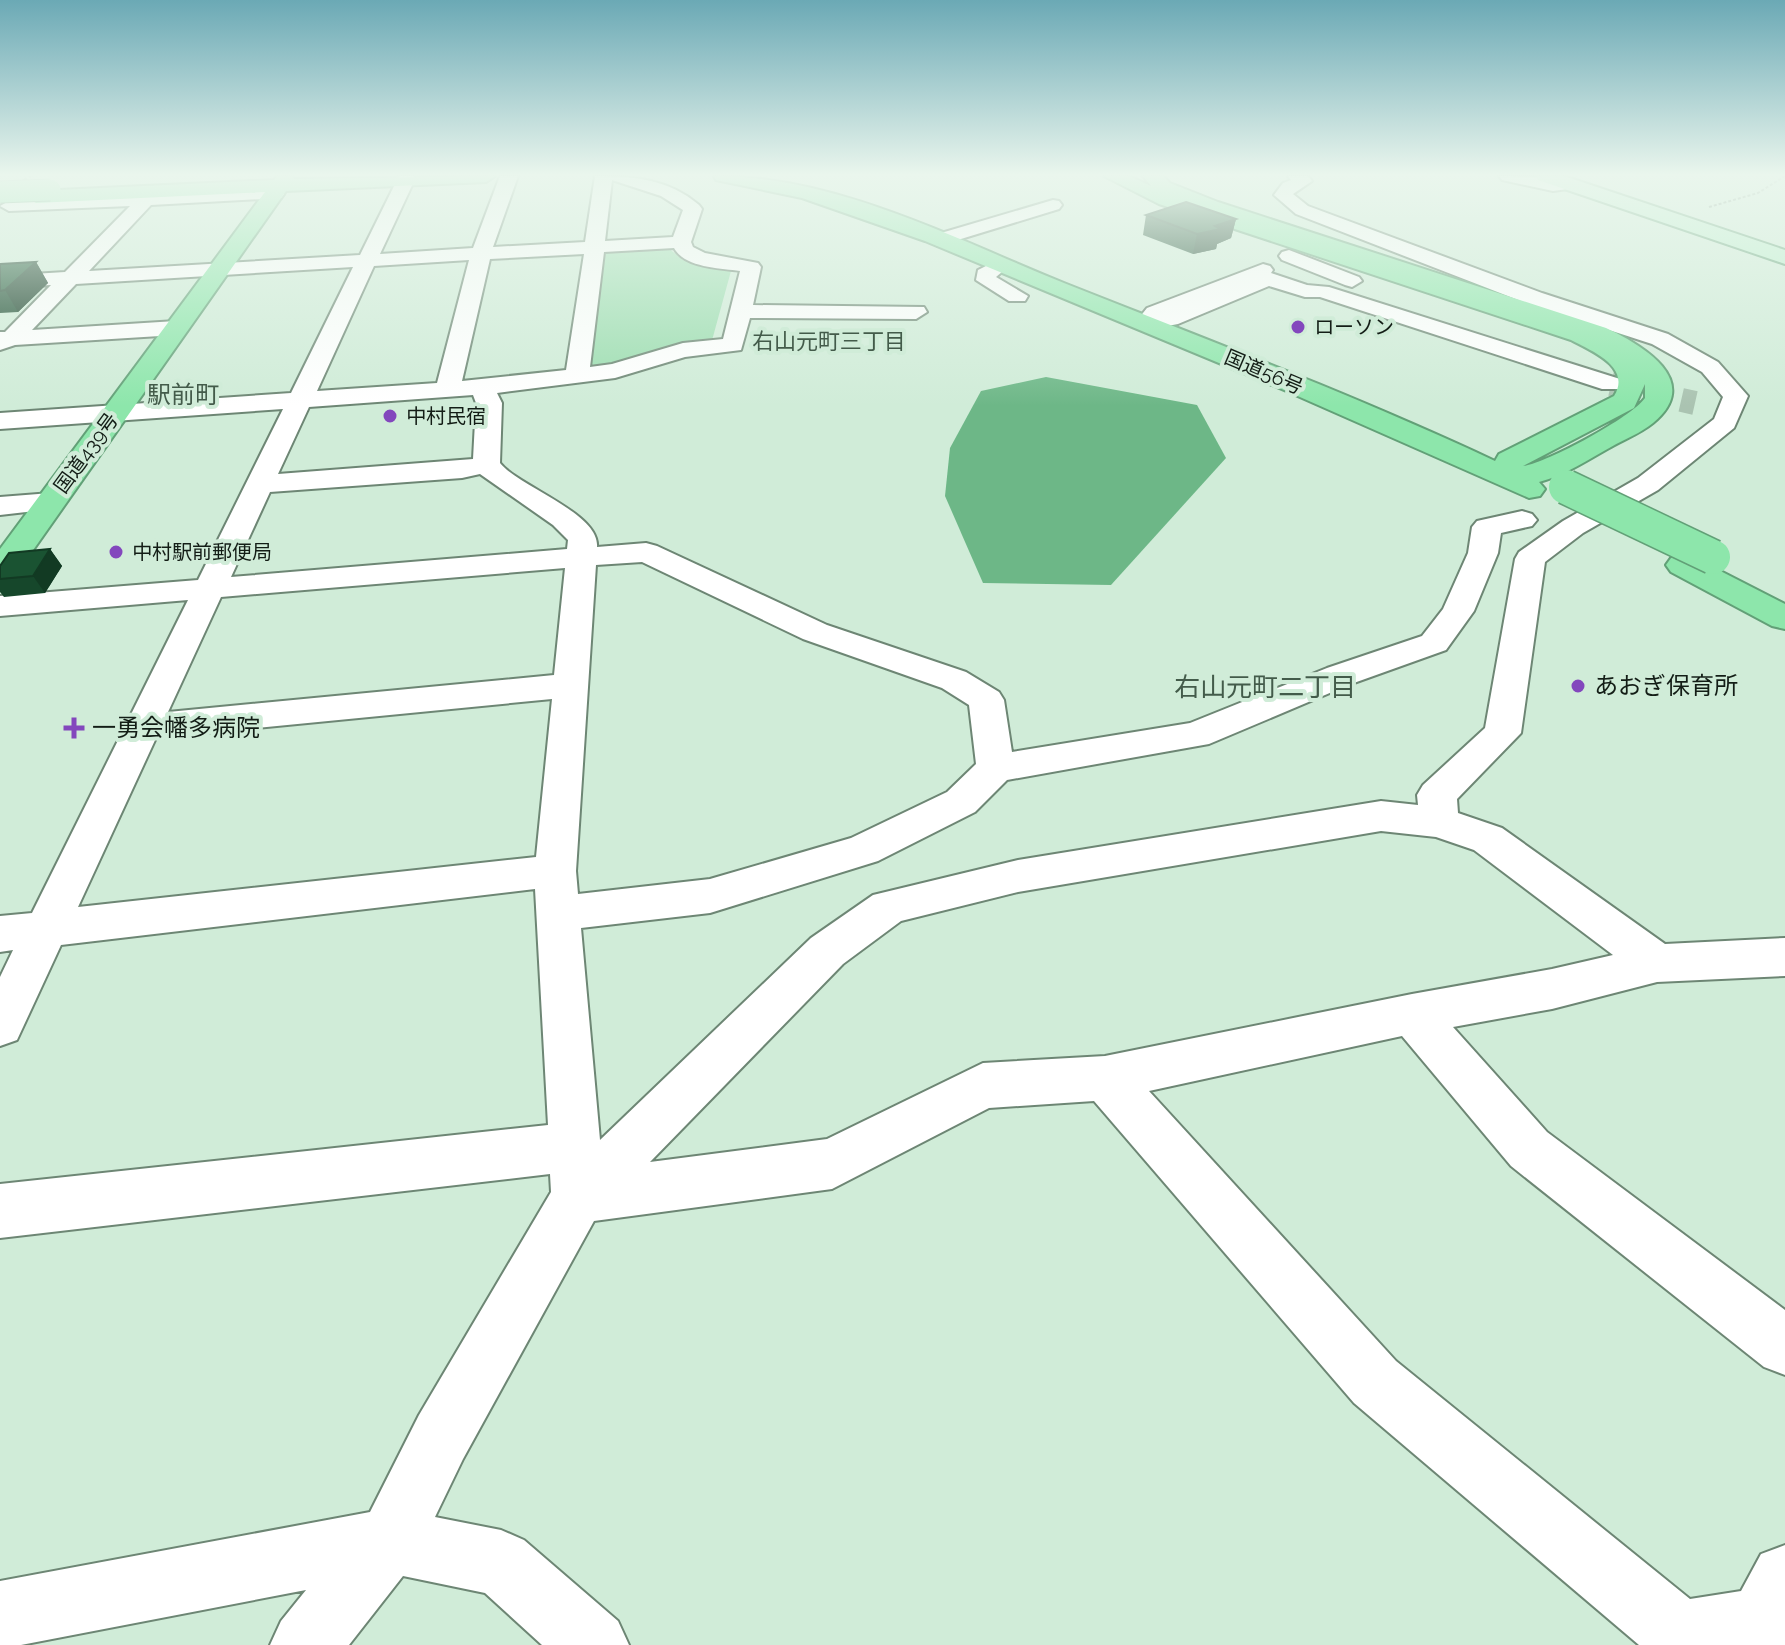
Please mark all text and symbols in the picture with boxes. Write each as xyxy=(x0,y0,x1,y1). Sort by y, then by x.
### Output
place label: ローソン xyxy=(1314,315,1394,339)
marker: ローソン xyxy=(1289,318,1307,336)
district label: 右山元町三丁目 xyxy=(752,328,906,354)
street label: 国道56号 xyxy=(1221,345,1307,399)
district label: 駅前町 xyxy=(147,380,219,409)
place label: 中村民宿 xyxy=(406,404,486,428)
marker: 中村民宿 xyxy=(381,407,399,425)
street label: 国道439号 xyxy=(49,408,123,498)
place label: 中村駅前郵便局 xyxy=(132,540,272,564)
marker: 中村駅前郵便局 xyxy=(107,543,125,561)
place label: あおぎ保育所 xyxy=(1594,671,1738,700)
district label: 右山元町二丁目 xyxy=(1174,672,1356,702)
marker: あおぎ保育所 xyxy=(1569,677,1587,695)
place label: 一勇会幡多病院 xyxy=(92,713,260,742)
marker: 一勇会幡多病院 xyxy=(63,717,85,739)

